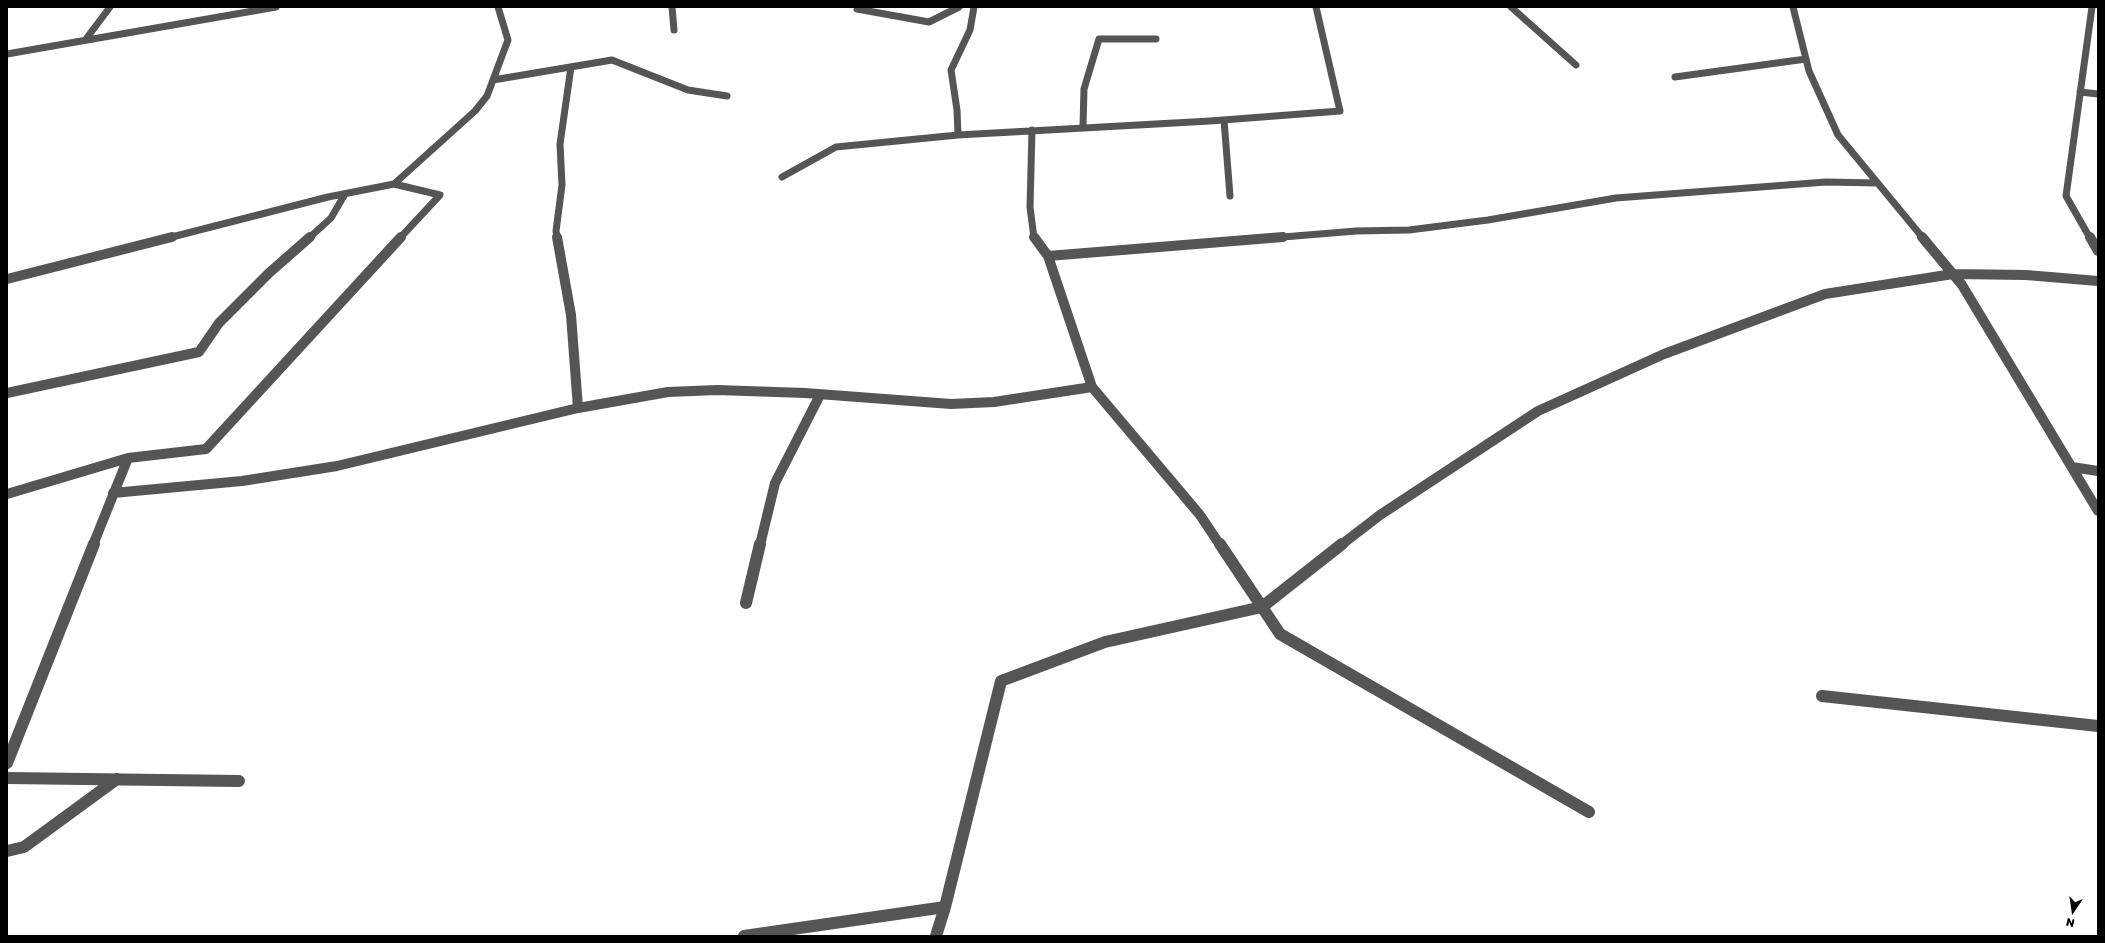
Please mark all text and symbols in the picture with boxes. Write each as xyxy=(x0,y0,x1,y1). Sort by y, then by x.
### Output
north arrow xyxy=(2053,891,2093,931)
text: N xyxy=(2065,916,2076,930)

